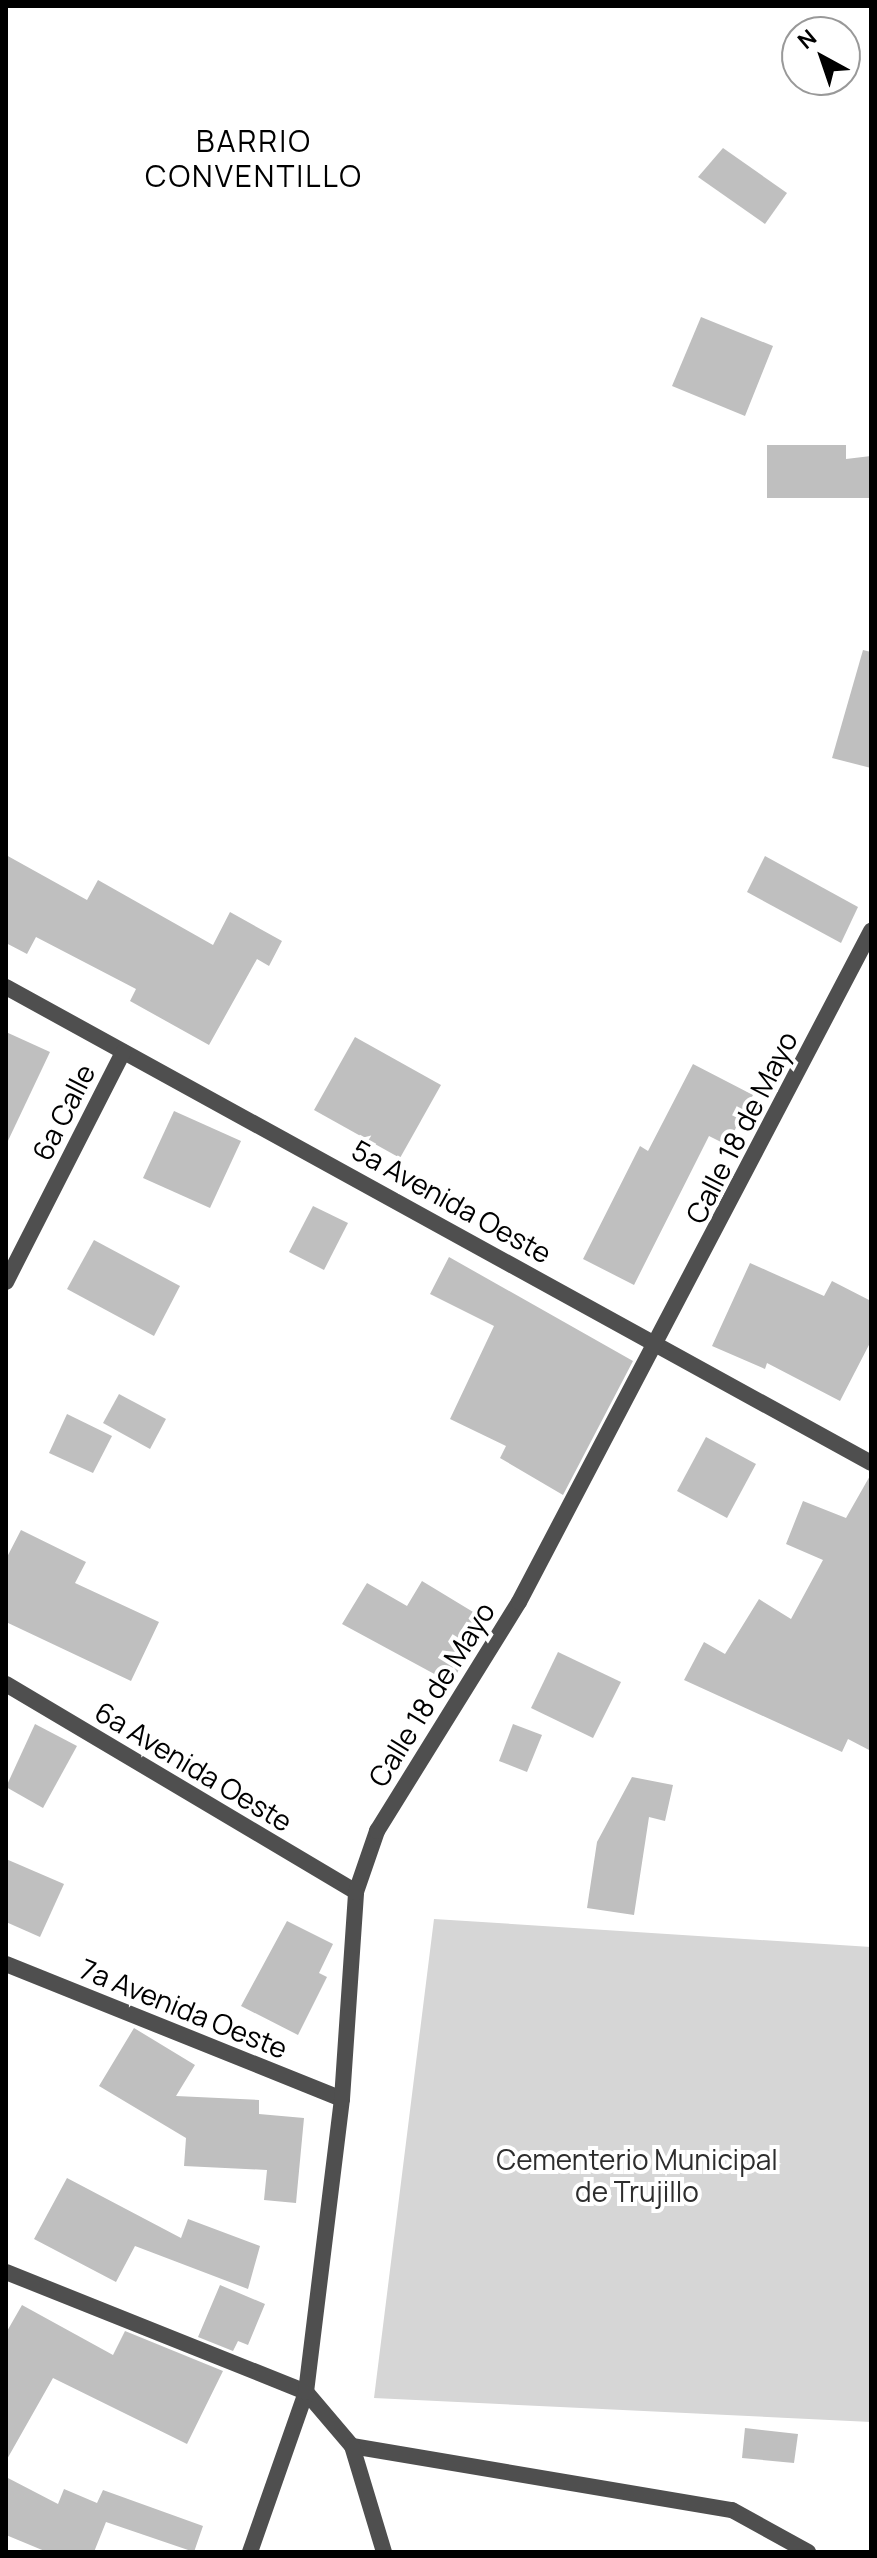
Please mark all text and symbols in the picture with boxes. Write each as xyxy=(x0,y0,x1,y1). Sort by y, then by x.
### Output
north arrow xyxy=(781,16,861,96)
text: N xyxy=(791,23,823,56)
district label: BARRIO CONVENTILLO xyxy=(145,123,363,194)
street label: Calle 18 de Mayo xyxy=(678,1025,804,1229)
street label: 6a Calle xyxy=(25,1058,101,1166)
street label: 5a Avenida Oeste xyxy=(346,1132,558,1270)
street label: Calle 18 de Mayo xyxy=(361,1596,501,1792)
street label: 6a Avenida Oeste xyxy=(89,1694,299,1838)
street label: 7a Avenida Oeste xyxy=(75,1951,293,2065)
park label: Cementerio Municipal de Trujillo xyxy=(496,2142,778,2208)

